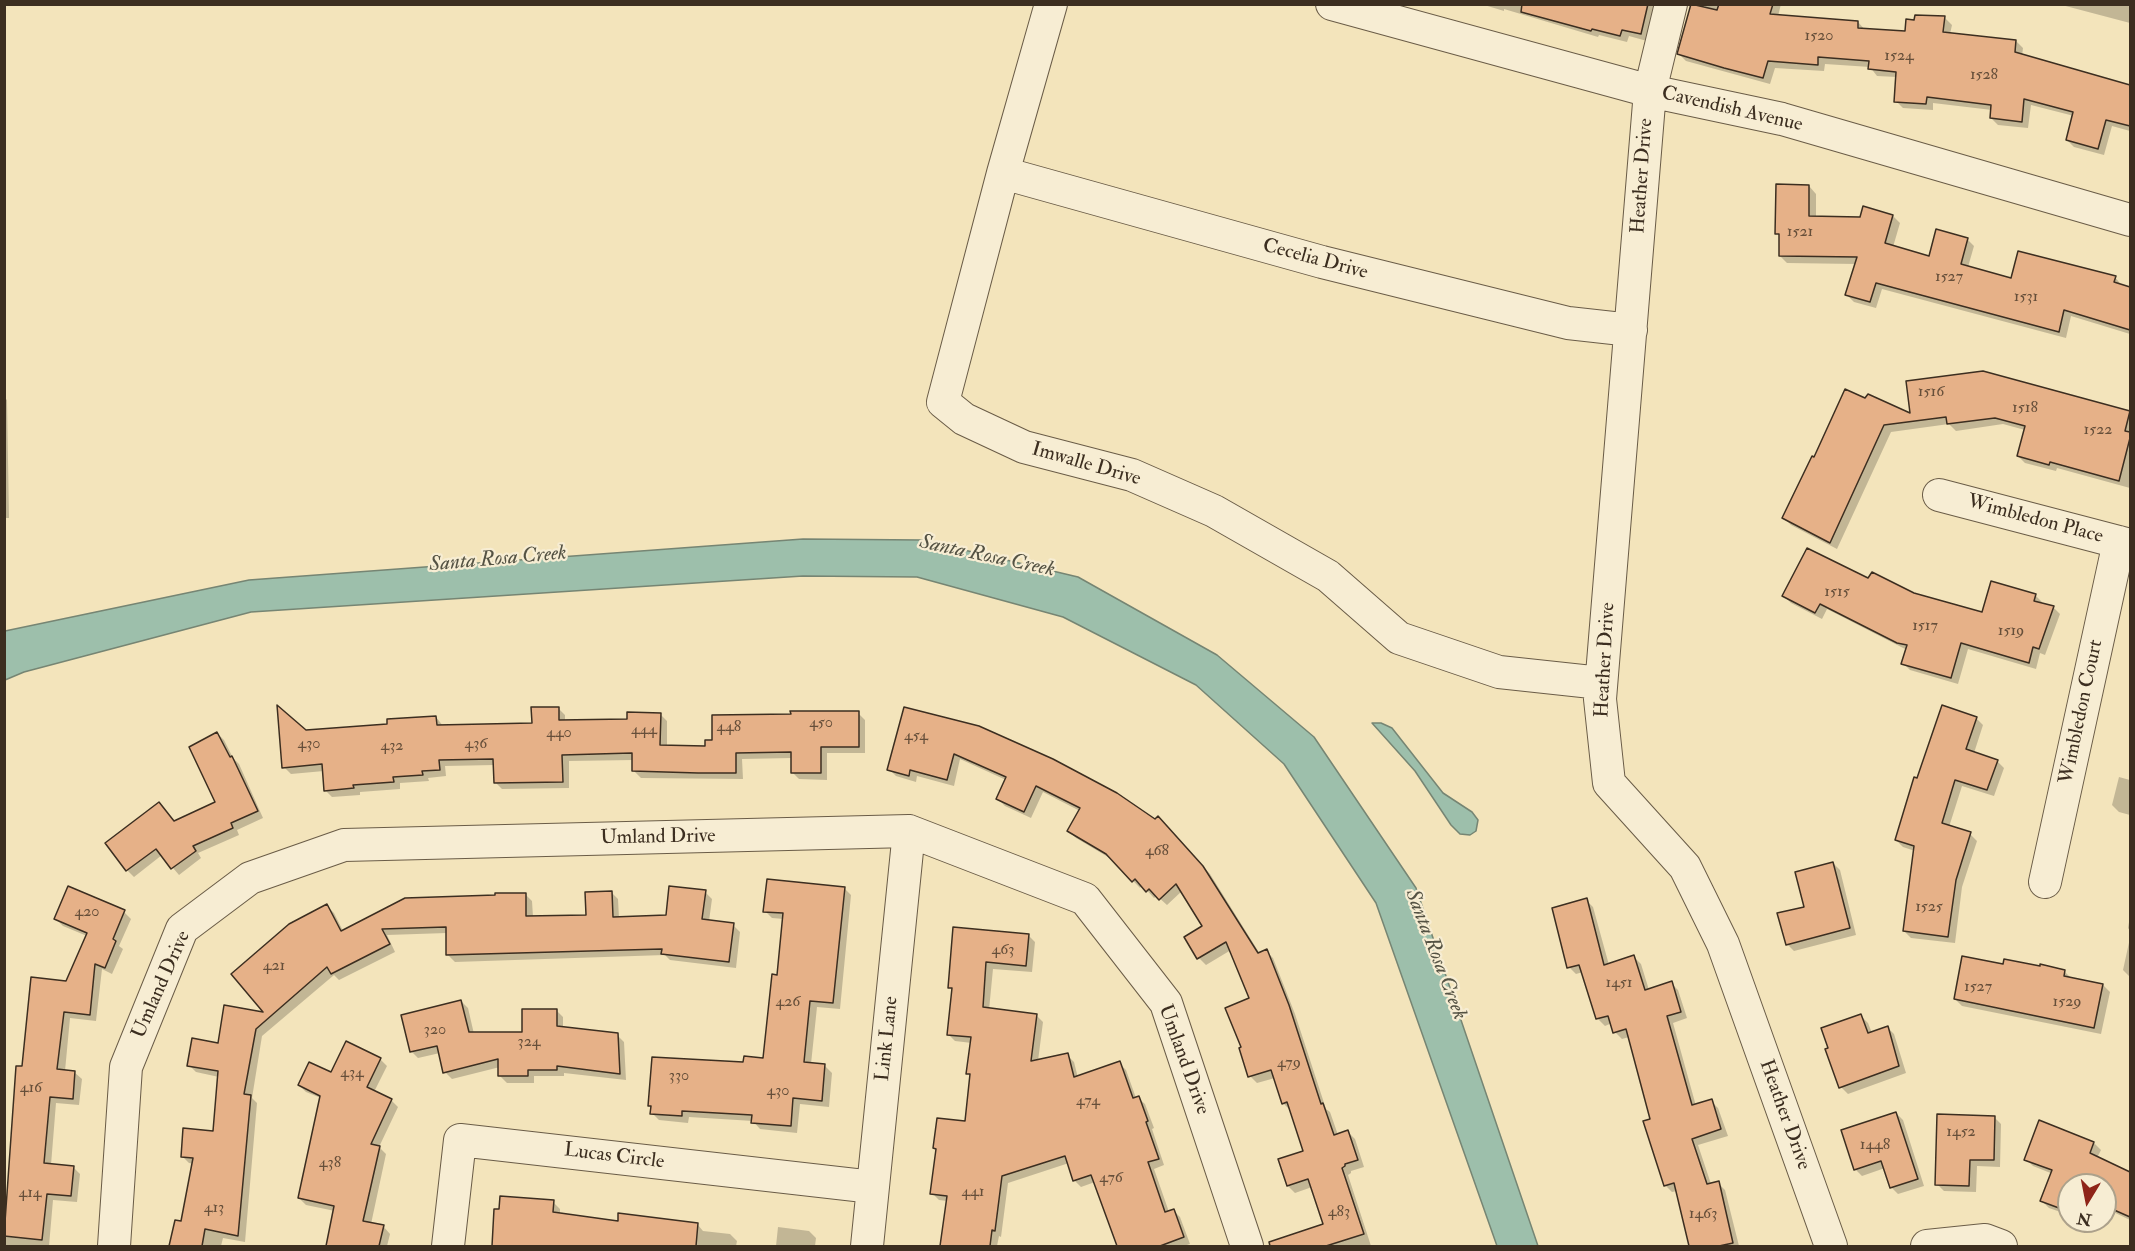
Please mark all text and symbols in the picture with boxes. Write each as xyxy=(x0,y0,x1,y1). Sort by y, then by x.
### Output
house number: 1520 xyxy=(1805,27,1833,47)
house number: 1524 xyxy=(1884,47,1914,67)
house number: 1528 xyxy=(1970,66,1998,86)
street label: Cavendish Avenue xyxy=(1659,82,1805,138)
street label: Heather Drive xyxy=(1627,118,1659,234)
house number: 1521 xyxy=(1787,223,1813,243)
street label: Cecelia Drive xyxy=(1260,234,1370,286)
house number: 1527 xyxy=(1935,268,1963,288)
house number: 1531 xyxy=(2014,288,2038,308)
house number: 1516 xyxy=(1918,383,1944,403)
house number: 1518 xyxy=(2012,399,2038,419)
house number: 1522 xyxy=(2084,421,2112,441)
street label: Imwalle Drive xyxy=(1029,438,1143,492)
street label: Wimbledon Place xyxy=(1964,490,2106,550)
water label: Santa Rosa Creek xyxy=(917,530,1057,584)
water label: Santa Rosa Creek xyxy=(428,541,568,579)
house number: 1515 xyxy=(1824,583,1850,603)
street label: Heather Drive xyxy=(1591,602,1621,718)
house number: 1517 xyxy=(1912,617,1938,637)
house number: 1519 xyxy=(1998,622,2024,642)
street label: Wimbledon Court xyxy=(2055,638,2109,786)
house number: 450 xyxy=(809,714,833,734)
house number: 448 xyxy=(717,718,741,738)
house number: 444 xyxy=(631,721,657,741)
house number: 440 xyxy=(546,724,572,744)
house number: 454 xyxy=(904,727,928,747)
house number: 430 xyxy=(298,735,320,755)
house number: 436 xyxy=(465,735,487,755)
house number: 432 xyxy=(381,737,403,757)
street label: Umland Drive xyxy=(600,825,716,851)
house number: 468 xyxy=(1145,842,1169,862)
water label: Santa Rosa Creek xyxy=(1399,886,1471,1024)
house number: 1525 xyxy=(1915,898,1943,918)
house number: 420 xyxy=(75,903,99,923)
street label: Umland Drive xyxy=(128,927,196,1043)
house number: 463 xyxy=(992,941,1014,961)
house number: 421 xyxy=(263,957,285,977)
house number: 1451 xyxy=(1605,974,1633,994)
house number: 1527 xyxy=(1964,978,1992,998)
house number: 426 xyxy=(776,993,800,1013)
house number: 1529 xyxy=(2053,993,2081,1013)
street label: Link Lane xyxy=(872,995,904,1083)
street label: Umland Drive xyxy=(1152,1002,1214,1118)
house number: 320 xyxy=(424,1021,446,1041)
house number: 324 xyxy=(518,1033,540,1053)
house number: 479 xyxy=(1277,1054,1301,1074)
street label: Heather Drive xyxy=(1753,1057,1815,1173)
house number: 434 xyxy=(340,1064,364,1084)
house number: 330 xyxy=(669,1067,689,1087)
house number: 416 xyxy=(20,1079,42,1099)
house number: 430 xyxy=(767,1082,789,1102)
house number: 474 xyxy=(1076,1092,1100,1112)
house number: 1452 xyxy=(1946,1123,1976,1143)
house number: 1448 xyxy=(1860,1136,1890,1156)
street label: Lucas Circle xyxy=(562,1139,666,1175)
house number: 438 xyxy=(319,1154,341,1174)
house number: 476 xyxy=(1099,1169,1123,1189)
north arrow xyxy=(2057,1173,2117,1233)
house number: 441 xyxy=(962,1183,984,1203)
house number: 414 xyxy=(19,1184,41,1204)
house number: 413 xyxy=(204,1199,224,1219)
house number: 483 xyxy=(1328,1203,1350,1223)
house number: 1463 xyxy=(1689,1205,1717,1225)
text: N xyxy=(2075,1208,2093,1230)

